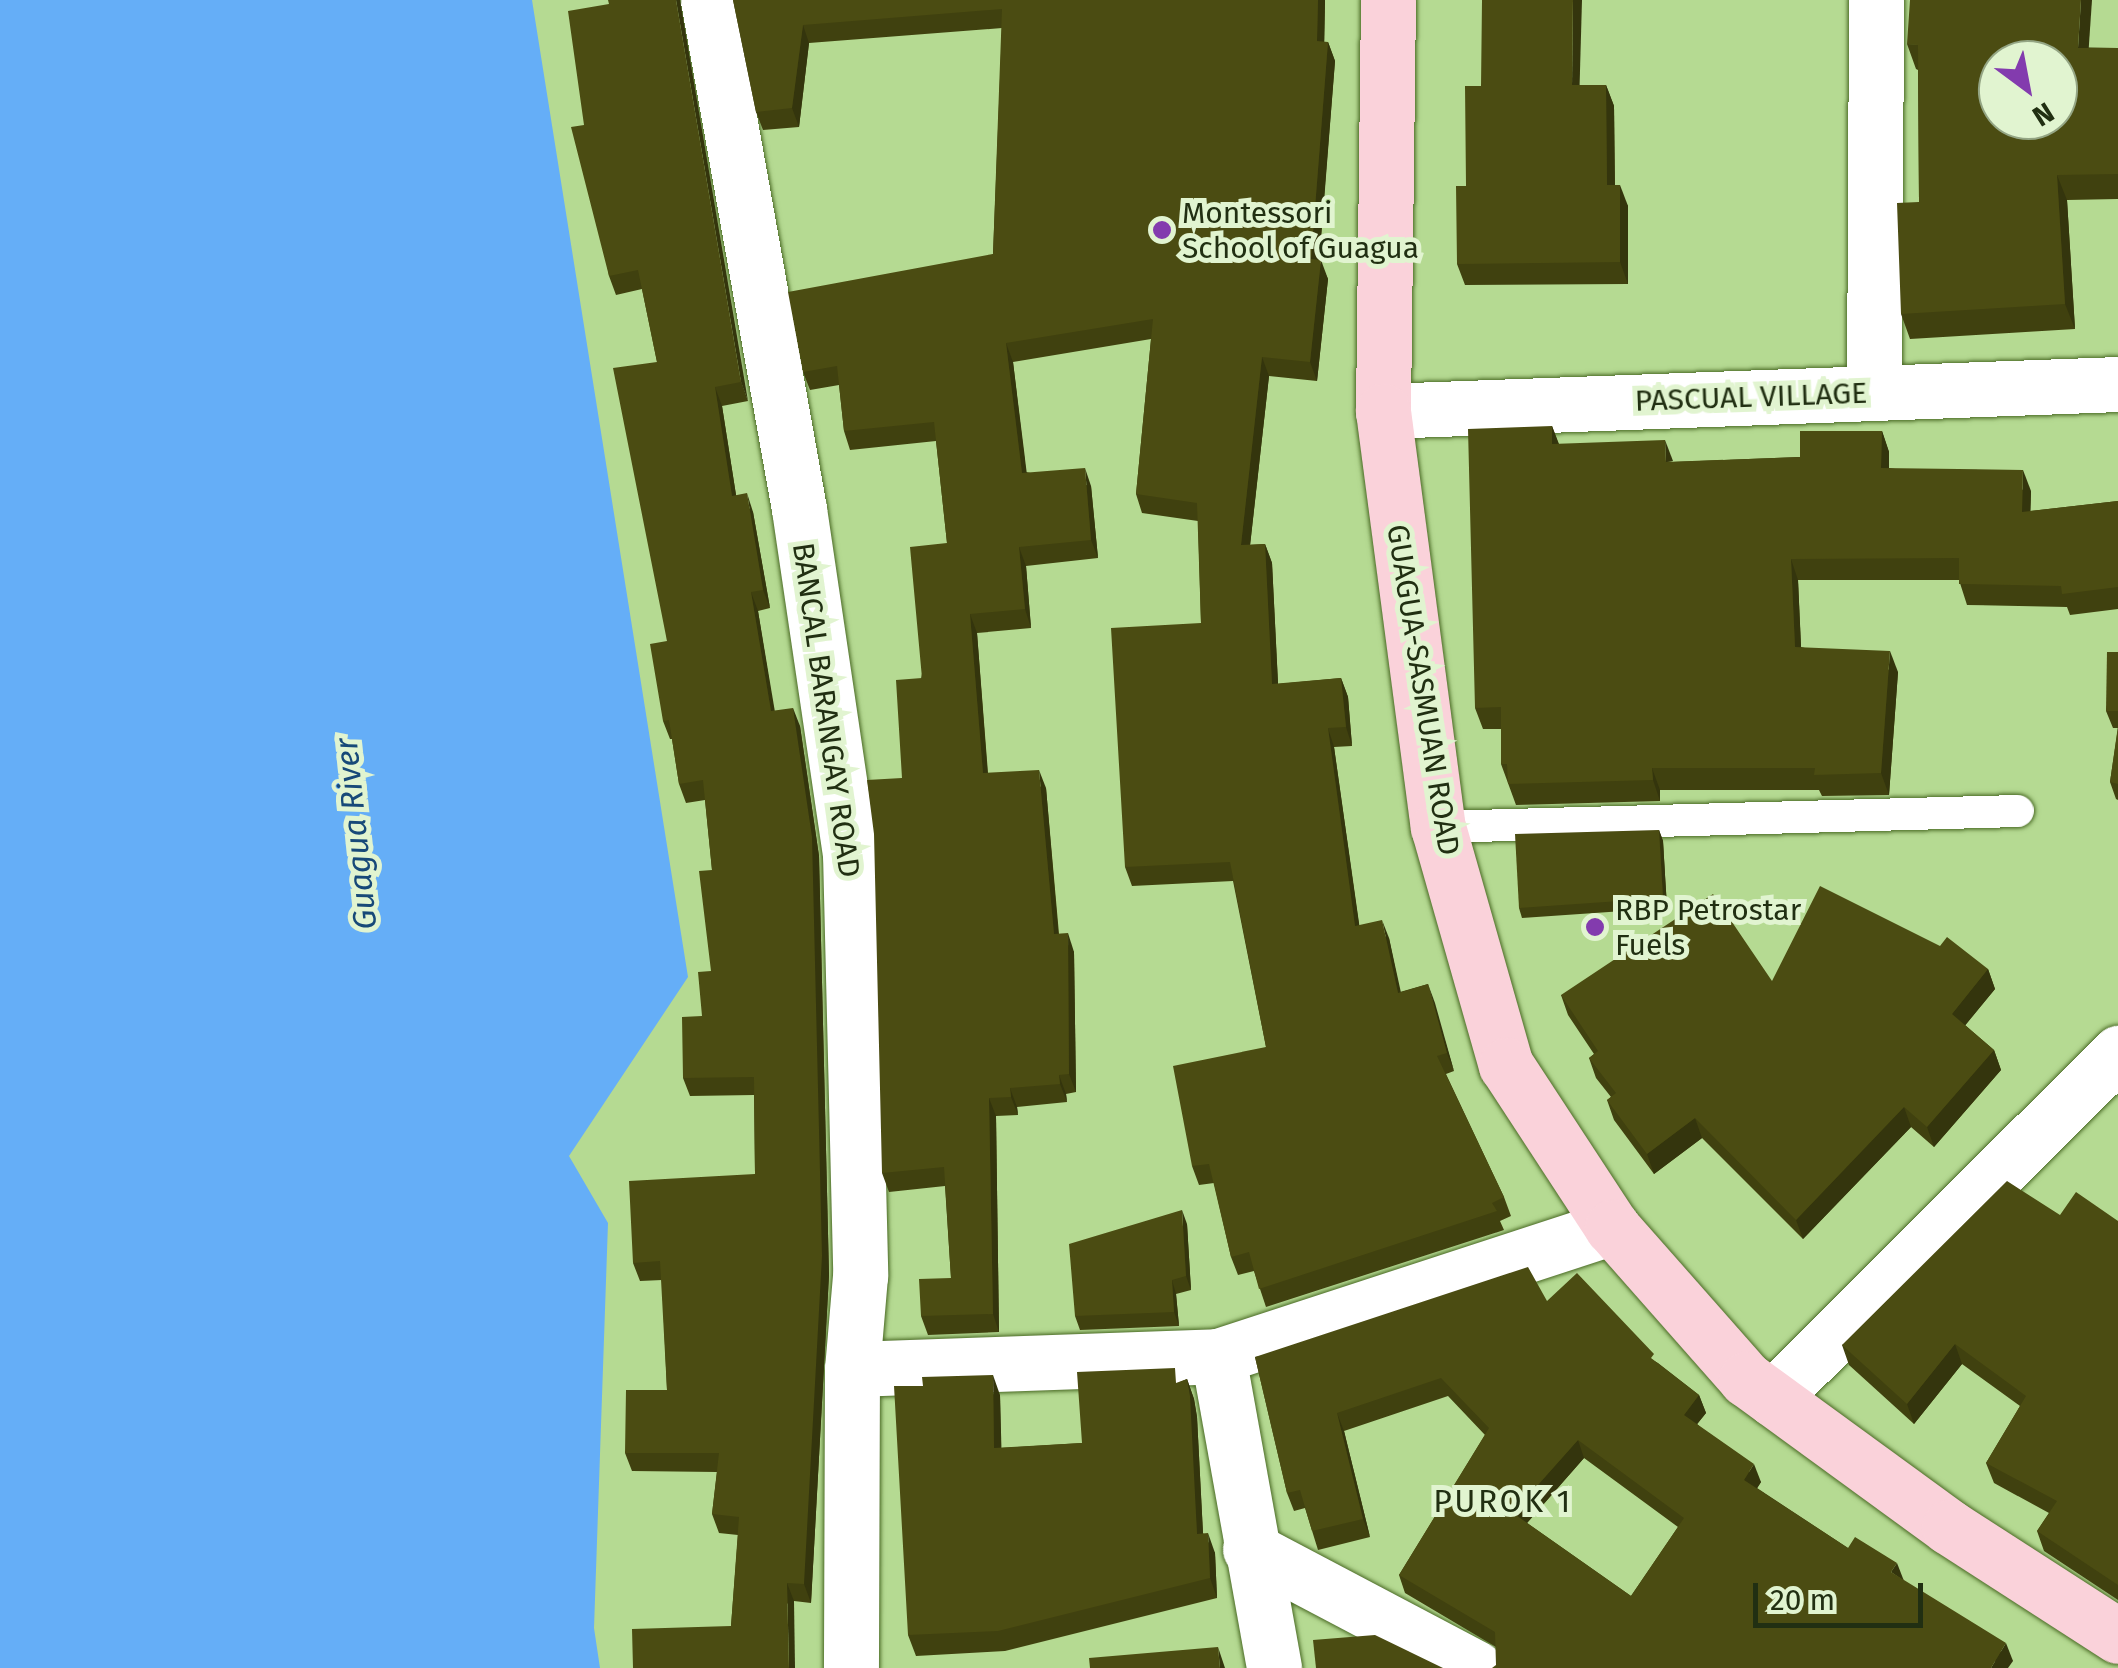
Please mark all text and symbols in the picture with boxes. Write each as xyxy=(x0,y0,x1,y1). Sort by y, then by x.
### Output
north arrow xyxy=(1978,40,2078,140)
text: N xyxy=(2026,95,2060,133)
place label: Montessori School of Guagua xyxy=(1182,195,1419,266)
marker: Montessori School of Guagua xyxy=(1151,219,1173,241)
street label: PASCUAL VILLAGE xyxy=(1634,375,1868,419)
street label: GUAGUA-SASMUAN ROAD xyxy=(1379,522,1467,858)
street label: BANCAL BARANGAY ROAD xyxy=(785,540,867,880)
water label: Guagua River xyxy=(327,736,385,932)
place label: RBP Petrostar Fuels xyxy=(1615,892,1801,962)
marker: RBP Petrostar Fuels xyxy=(1584,916,1606,938)
district label: PUROK 1 xyxy=(1433,1482,1573,1520)
scale bar xyxy=(1758,1563,1928,1625)
text: 20 m xyxy=(1770,1582,1835,1618)

